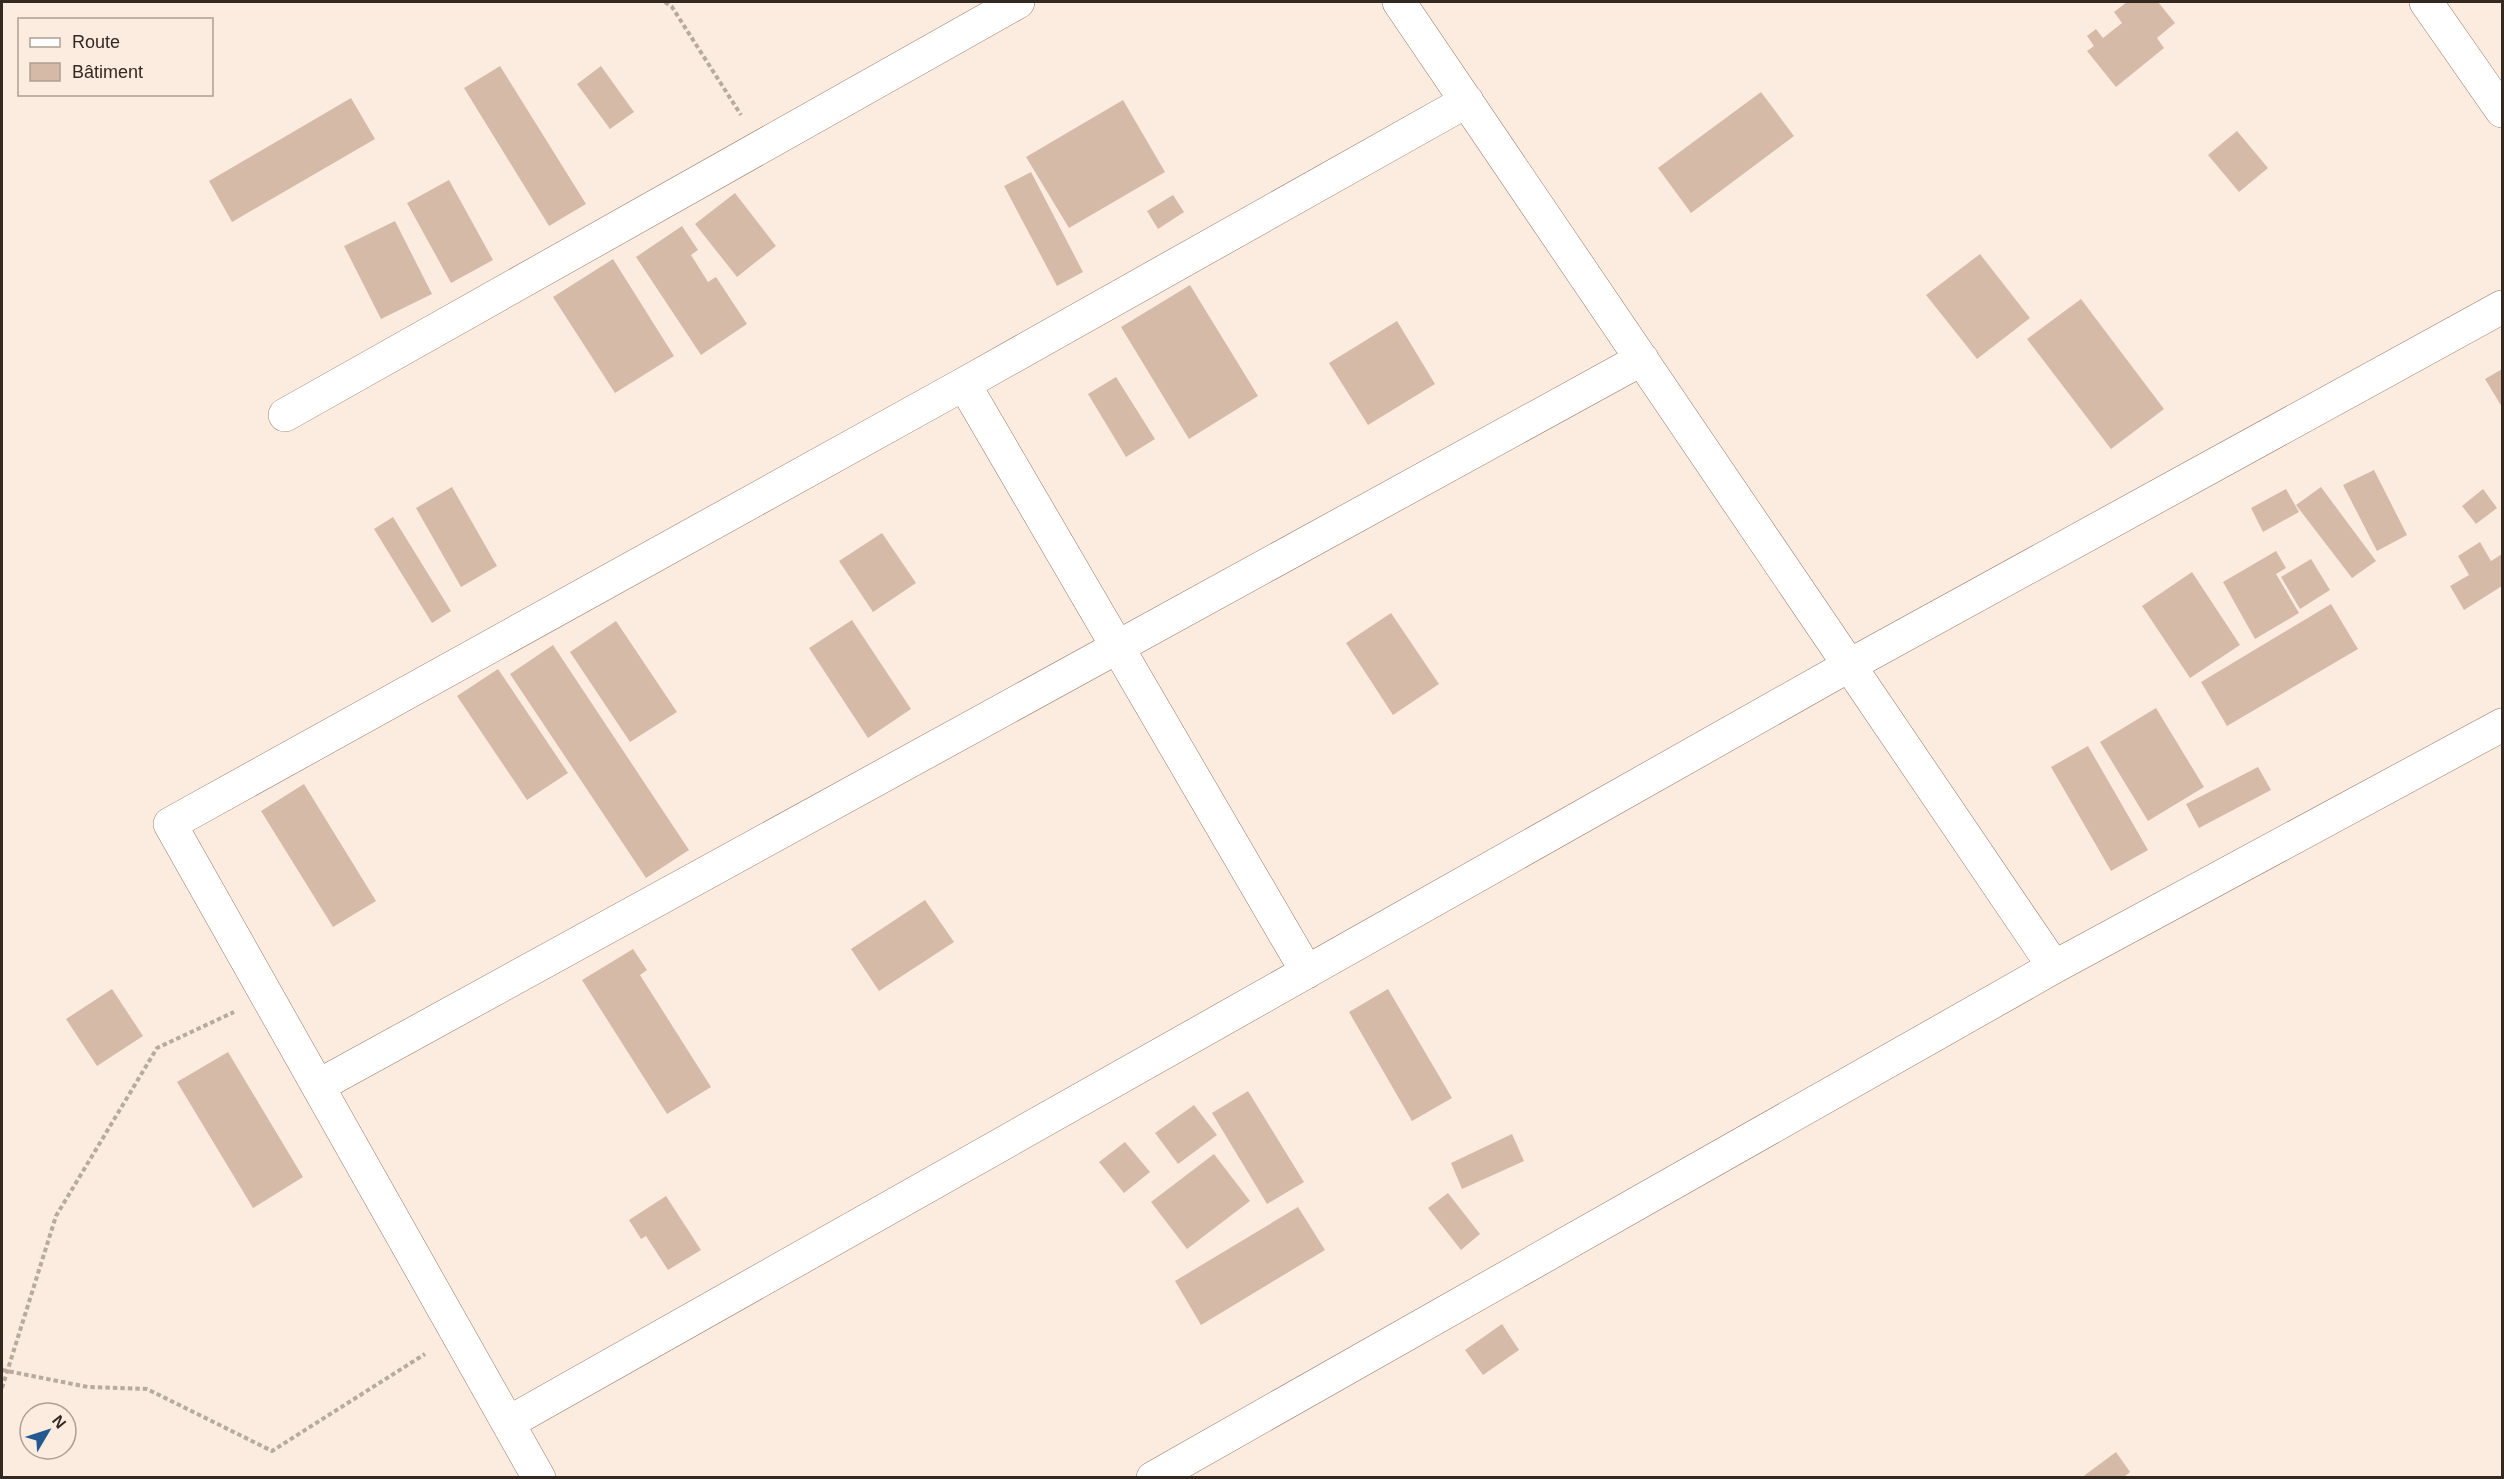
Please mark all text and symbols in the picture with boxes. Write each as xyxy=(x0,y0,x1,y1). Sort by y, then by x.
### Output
legend xyxy=(18,18,213,96)
text: Route xyxy=(72,32,120,52)
text: Bâtiment xyxy=(72,62,143,82)
north arrow xyxy=(18,1401,78,1461)
text: N xyxy=(49,1412,70,1432)

